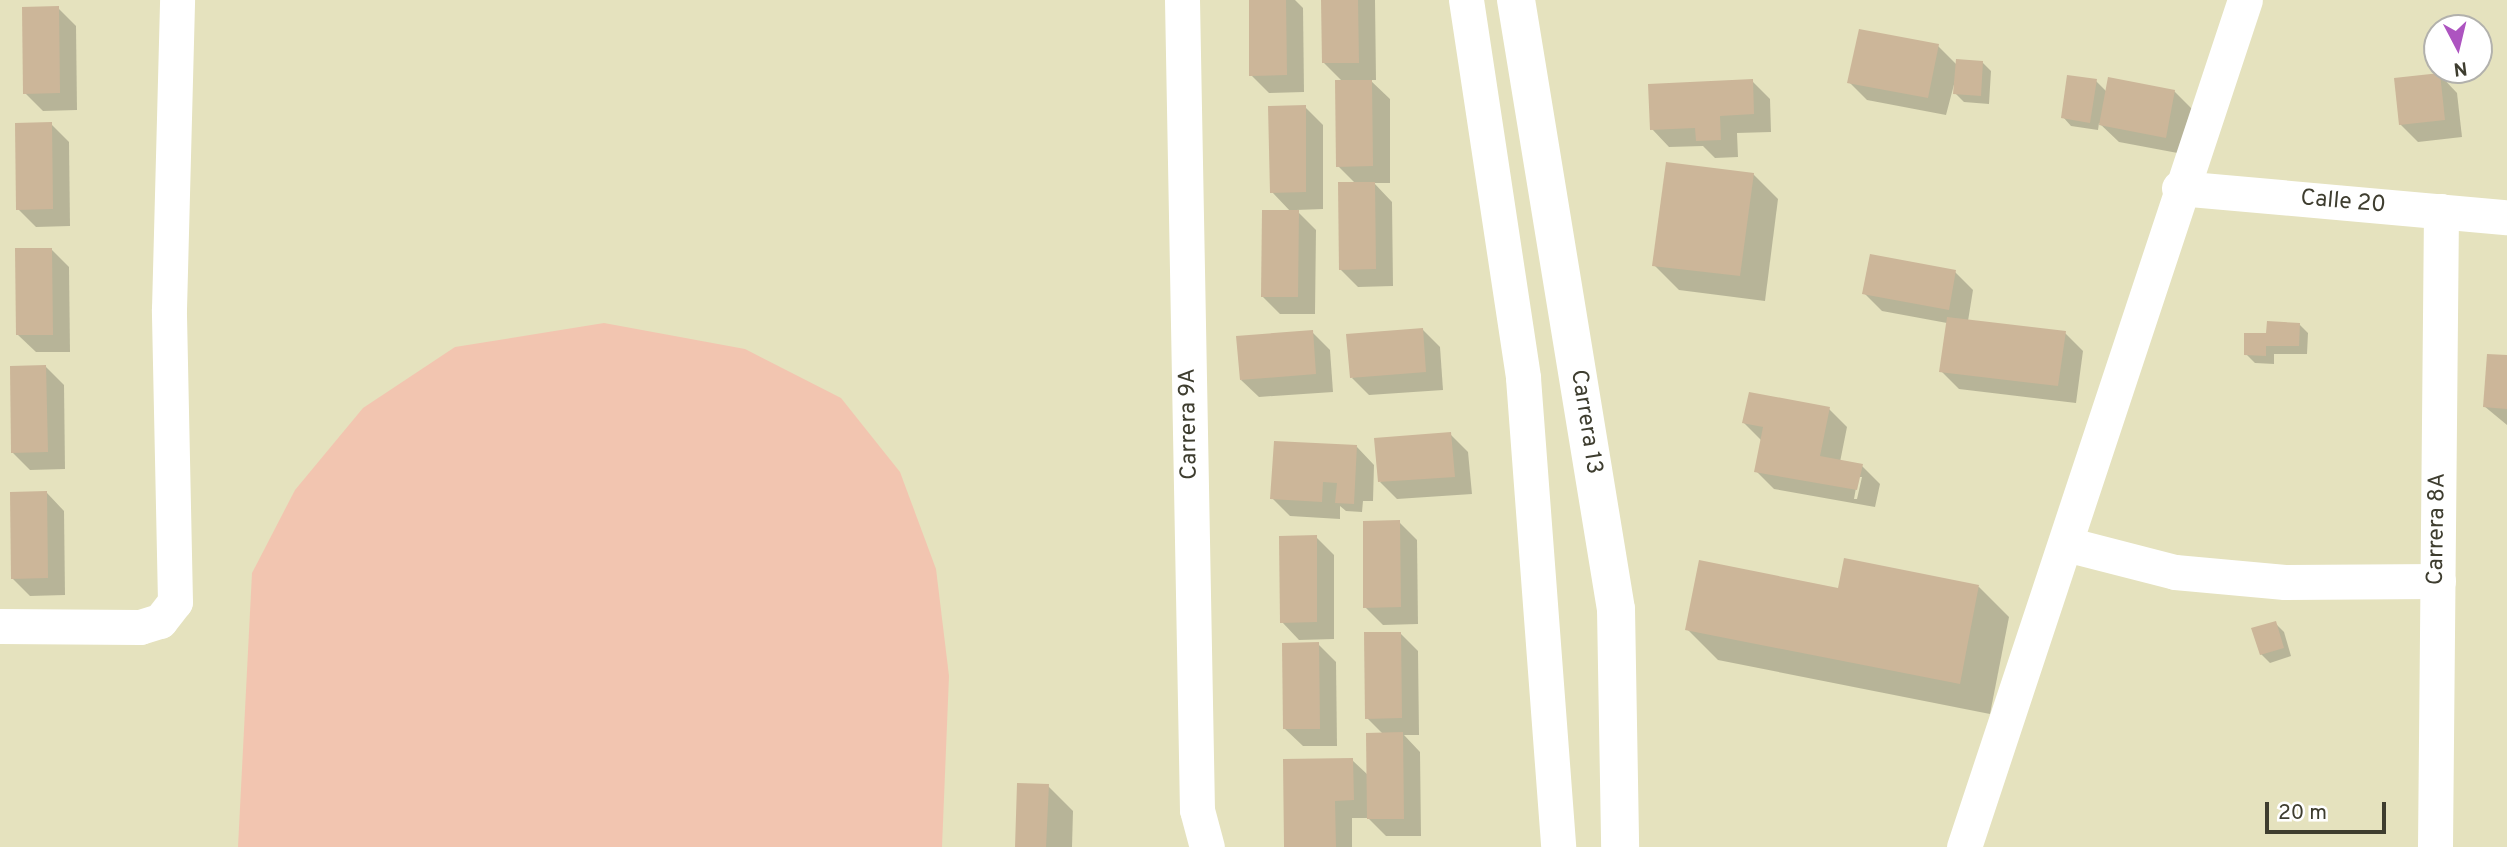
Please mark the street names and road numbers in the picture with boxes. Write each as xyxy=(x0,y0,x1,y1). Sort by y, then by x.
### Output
street label: Calle 20 xyxy=(2299,186,2387,220)
street label: Carrera 9A xyxy=(1175,368,1205,480)
street label: Carrera 13 xyxy=(1563,368,1607,476)
street label: Carrera 8A xyxy=(2423,473,2453,585)

